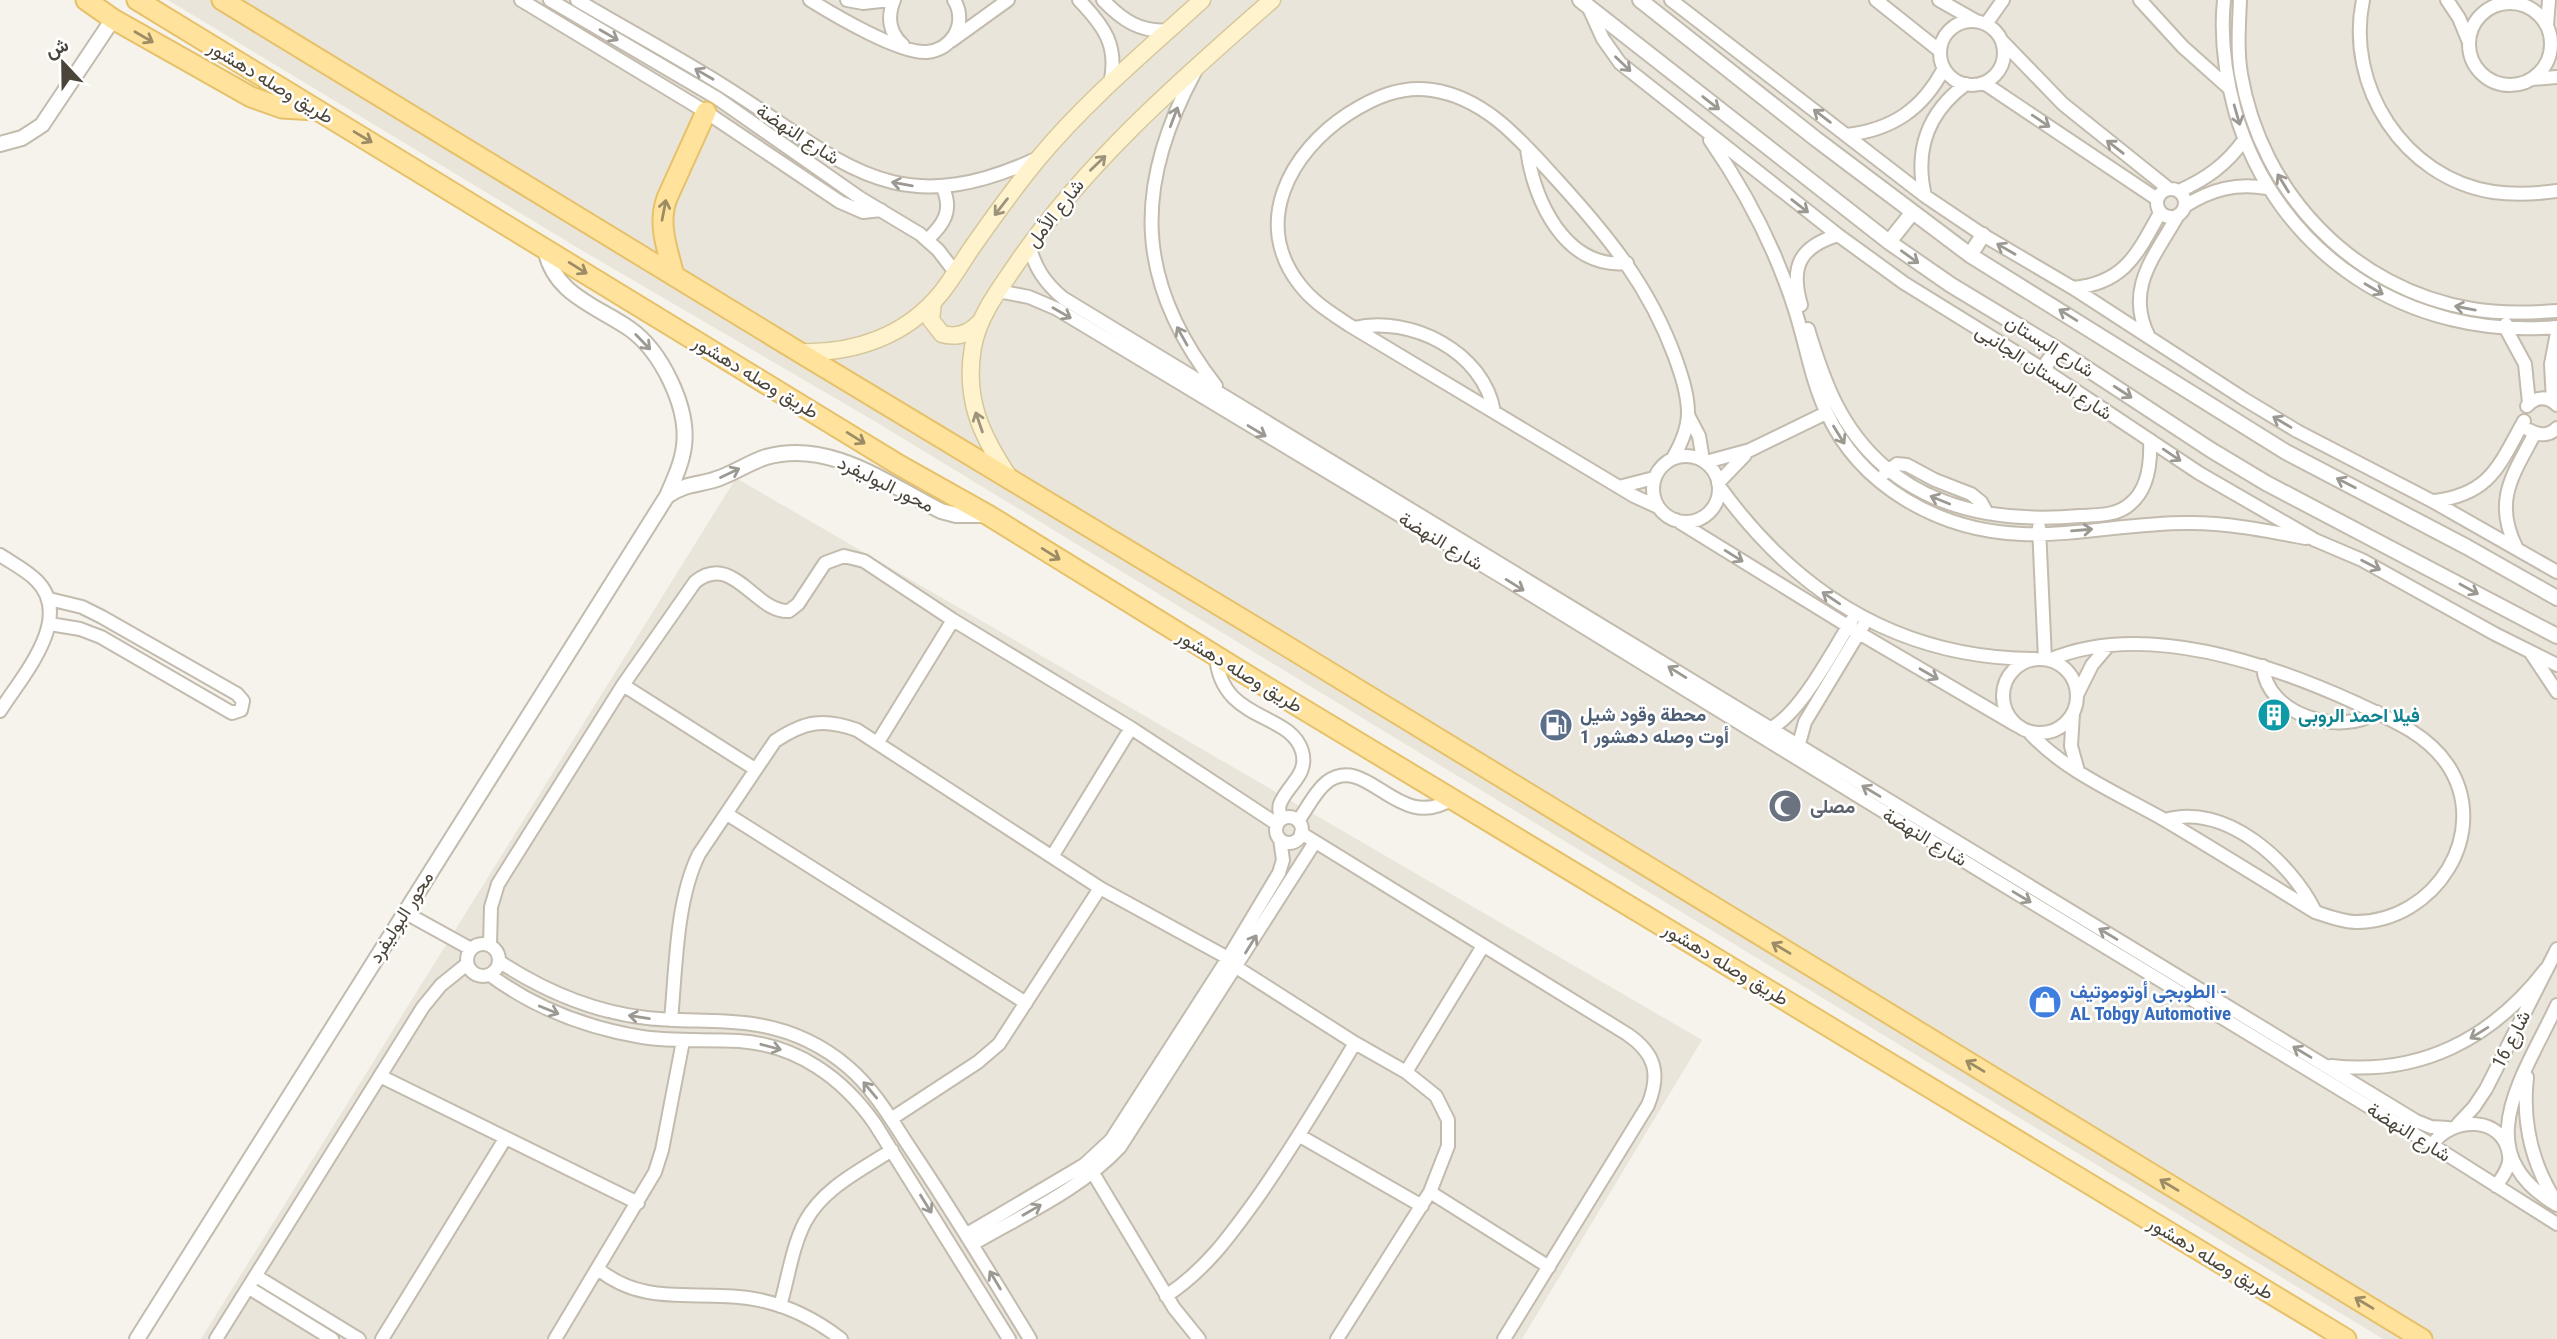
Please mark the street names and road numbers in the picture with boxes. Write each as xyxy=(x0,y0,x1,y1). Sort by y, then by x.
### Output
street label: طريق وصله دهشور xyxy=(203,35,338,129)
street label: شارع النهضة xyxy=(752,99,844,170)
street label: شارع الأمل xyxy=(1021,174,1090,252)
street label: شارع البستان xyxy=(2001,310,2099,383)
street label: شارع البستان الجانبى xyxy=(1971,319,2117,426)
street label: طريق وصله دهشور xyxy=(688,330,823,424)
street label: محور البوليفرد xyxy=(834,451,938,517)
street label: شارع النهضة xyxy=(1394,507,1487,576)
street label: طريق وصله دهشور xyxy=(1172,624,1307,718)
street label: شارع النهضة xyxy=(1878,803,1971,872)
street label: محور البوليفرد xyxy=(364,867,438,967)
street label: طريق وصله دهشور xyxy=(1658,917,1793,1011)
street label: شارع 16 xyxy=(2487,1006,2536,1072)
street label: شارع النهضة xyxy=(2362,1097,2455,1168)
street label: طريق وصله دهشور xyxy=(2143,1211,2278,1305)

